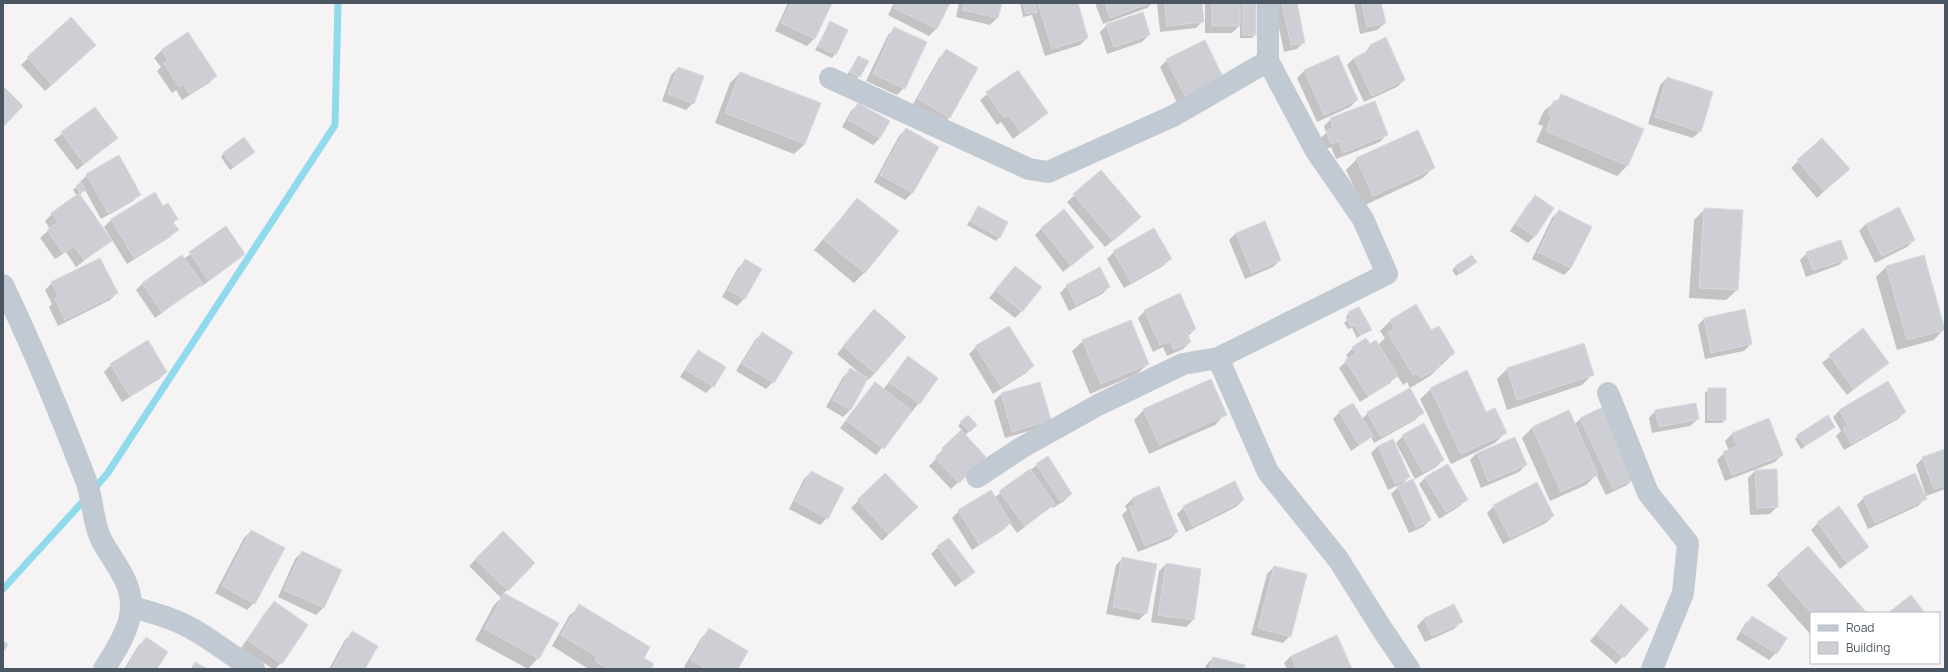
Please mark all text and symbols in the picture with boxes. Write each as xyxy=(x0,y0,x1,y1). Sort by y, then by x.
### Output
legend xyxy=(1810,612,1940,664)
text: Road xyxy=(1846,619,1874,636)
text: Building xyxy=(1846,639,1890,656)

